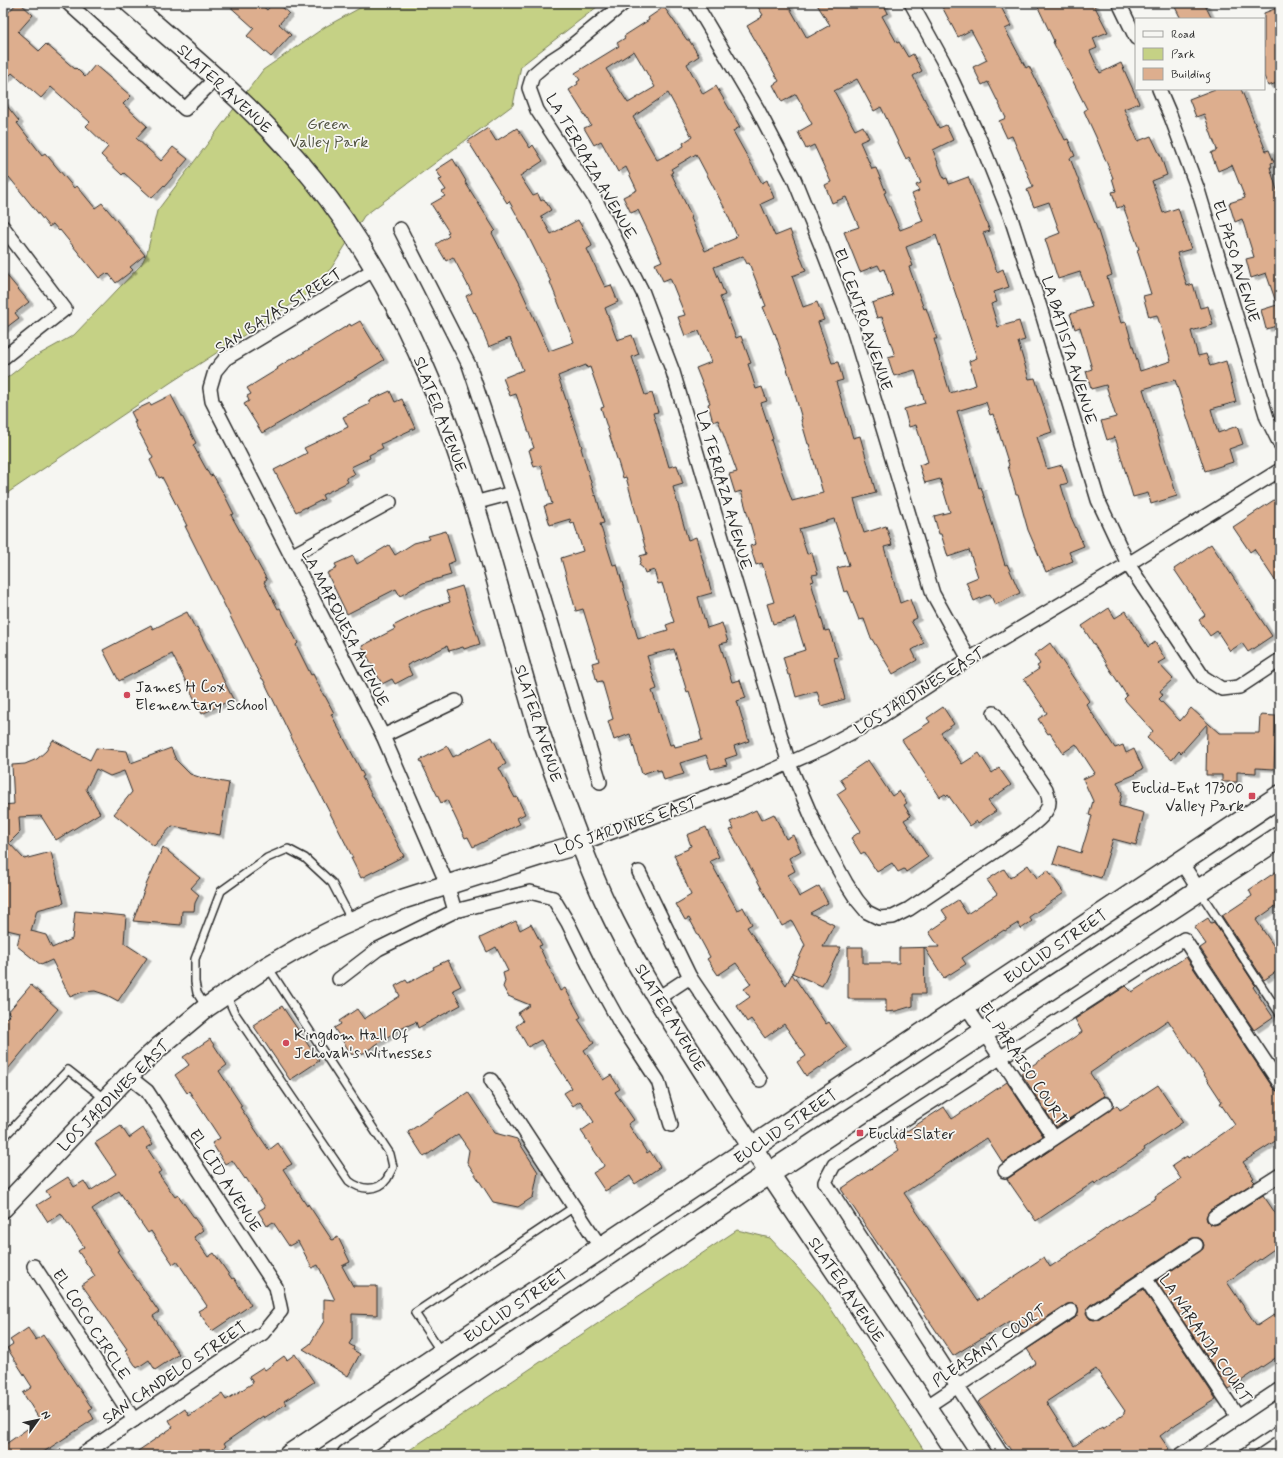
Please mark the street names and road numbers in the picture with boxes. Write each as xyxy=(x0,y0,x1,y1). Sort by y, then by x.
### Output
street label: SLATER AVENUE xyxy=(172,40,276,138)
street label: LA TERRAZA AVENUE xyxy=(540,90,641,243)
street label: EL PASO AVENUE xyxy=(1207,198,1264,325)
street label: EL CENTRO AVENUE xyxy=(828,246,897,393)
street label: SAN BAYAS STREET xyxy=(211,264,346,359)
street label: LA BATISTA AVENUE xyxy=(1036,274,1101,427)
street label: SLATER AVENUE xyxy=(408,354,471,475)
street label: LA TERRAZA AVENUE xyxy=(691,408,756,573)
street label: LA MARQUESA AVENUE xyxy=(296,545,394,710)
street label: LOS JARDINES EAST xyxy=(851,642,990,740)
street label: SLATER AVENUE xyxy=(509,662,566,785)
street label: LOS JARDINES EAST xyxy=(552,792,702,861)
street label: EUCLID STREET xyxy=(1000,905,1112,990)
street label: SLATER AVENUE xyxy=(629,960,710,1076)
street label: EL PARAISO COURT xyxy=(974,999,1071,1129)
street label: LOS JARDINES EAST xyxy=(54,1035,175,1156)
street label: EUCLID STREET xyxy=(730,1085,842,1170)
street label: EL CID AVENUE xyxy=(184,1125,266,1236)
street label: SLATER AVENUE xyxy=(803,1233,889,1346)
street label: EUCLID STREET xyxy=(460,1264,572,1349)
street label: EL COCO CIRCLE xyxy=(47,1265,134,1384)
street label: LA NARANJA COURT xyxy=(1154,1270,1256,1408)
street label: PLEASANT COURT xyxy=(929,1300,1052,1392)
street label: SAN CANDELO STREET xyxy=(98,1317,251,1430)

